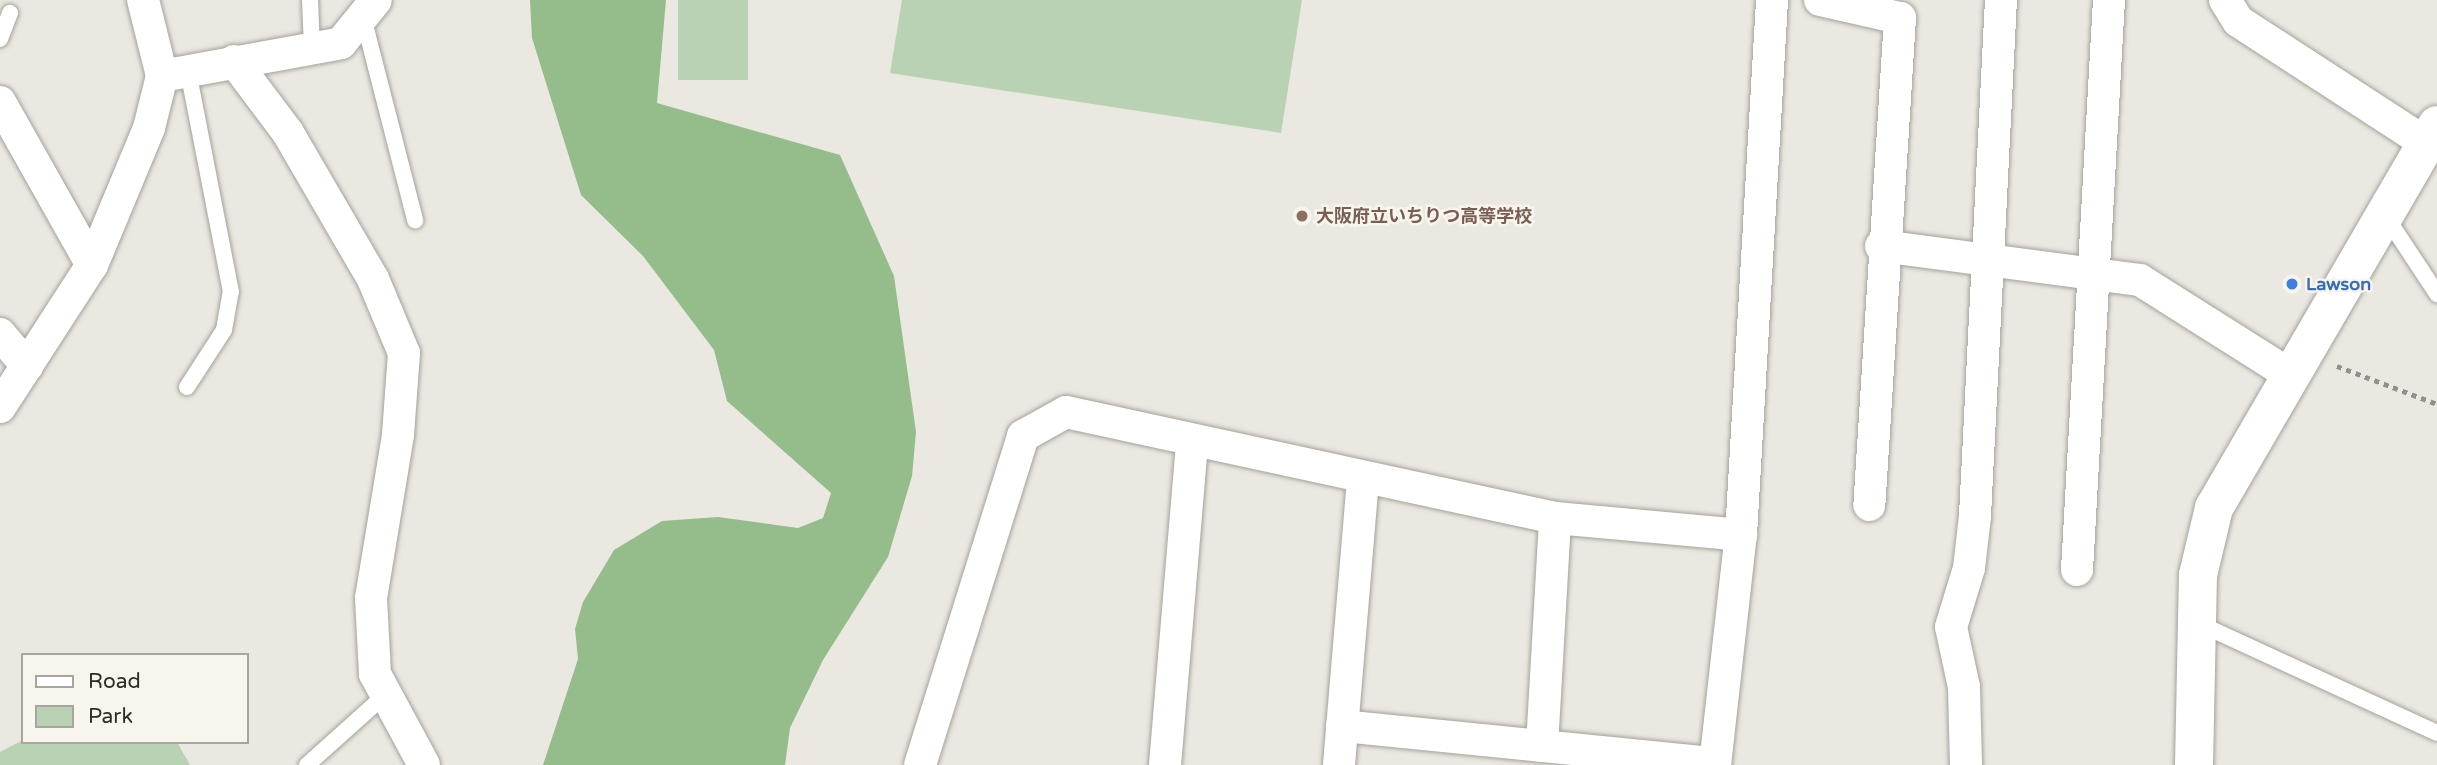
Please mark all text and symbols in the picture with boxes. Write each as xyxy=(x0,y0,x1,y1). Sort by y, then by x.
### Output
place label: 大阪府立いちりつ高等学校 xyxy=(1316,205,1532,227)
marker: 大阪府立いちりつ高等学校 xyxy=(1294,208,1310,224)
place label: Lawson xyxy=(2306,273,2371,295)
marker: Lawson xyxy=(2284,276,2300,292)
legend xyxy=(21,653,248,744)
text: Road xyxy=(88,669,141,694)
text: Park xyxy=(88,704,133,729)

